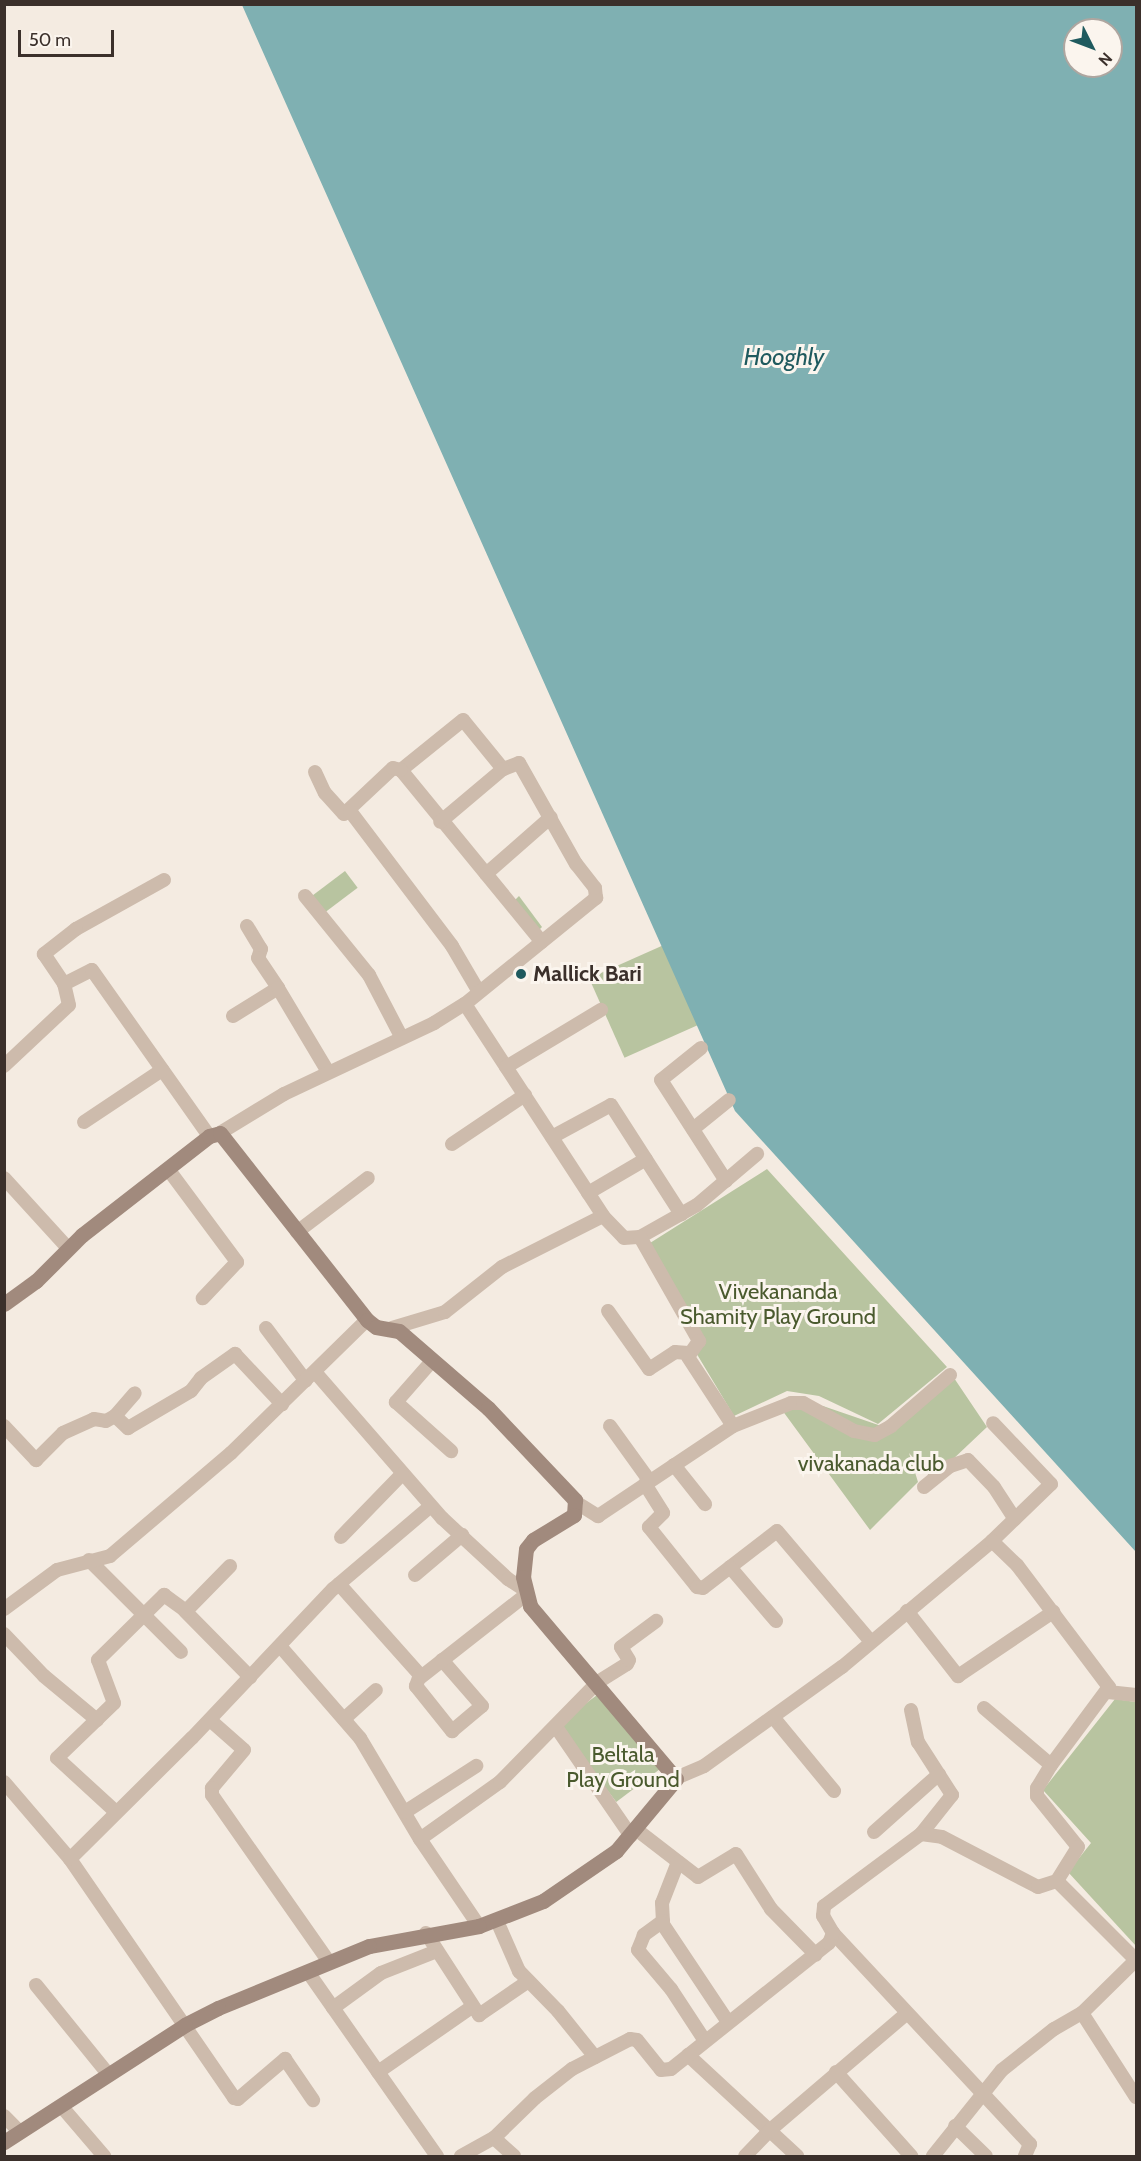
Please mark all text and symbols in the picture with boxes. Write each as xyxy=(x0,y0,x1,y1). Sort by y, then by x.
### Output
scale bar xyxy=(21,18,117,56)
north arrow xyxy=(1063,18,1123,78)
text: 50 m xyxy=(29,29,71,51)
text: N xyxy=(1094,48,1116,70)
water label: Hooghly xyxy=(744,343,824,371)
place label: Mallick Bari xyxy=(533,961,642,987)
marker: Mallick Bari xyxy=(514,967,528,981)
park label: Vivekananda Shamity Play Ground xyxy=(680,1278,876,1330)
park label: vivakanada club xyxy=(798,1451,944,1477)
park label: Beltala Play Ground xyxy=(566,1741,680,1792)

